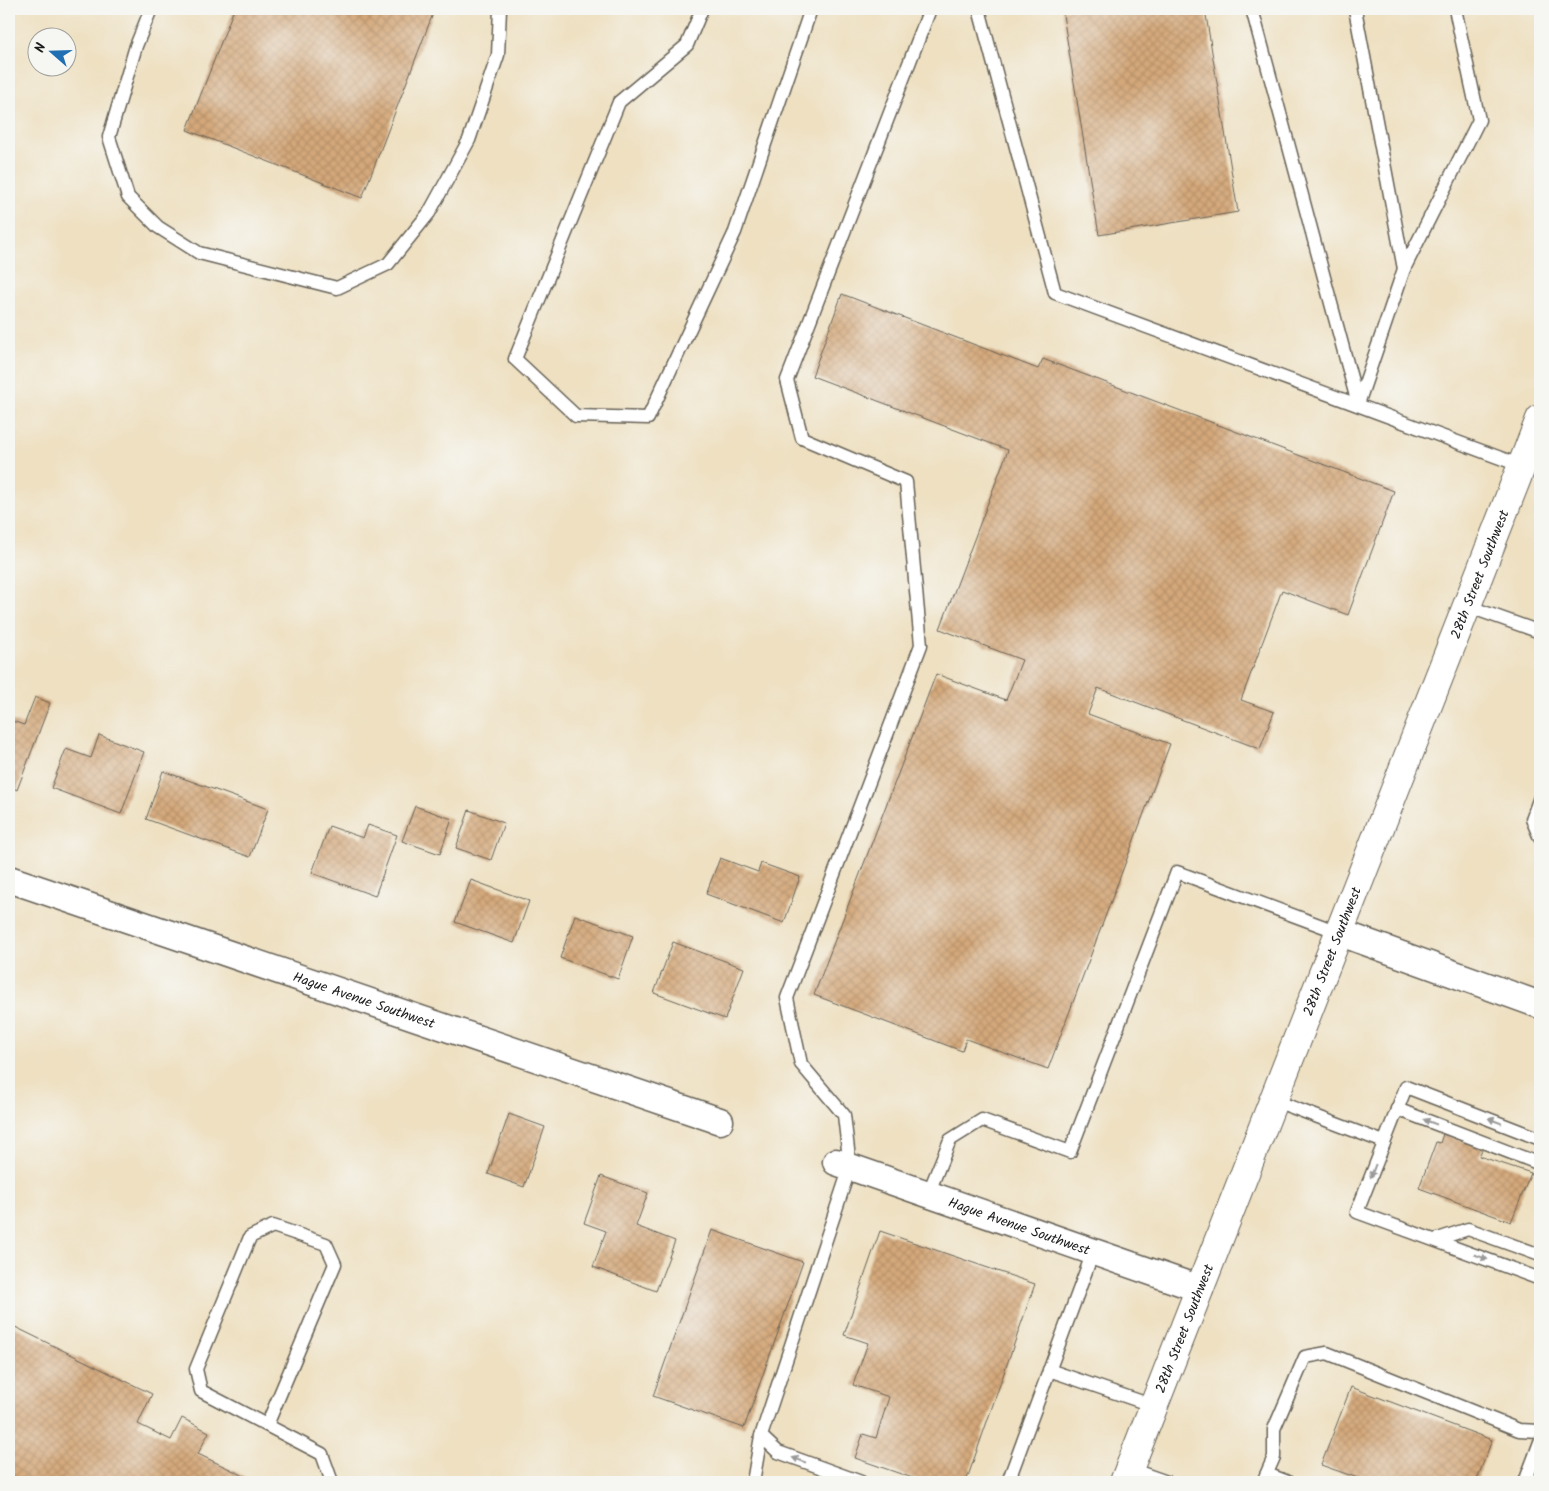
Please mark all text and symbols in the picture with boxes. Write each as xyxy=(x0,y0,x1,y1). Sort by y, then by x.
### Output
north arrow xyxy=(28,28,78,78)
text: N xyxy=(29,40,53,56)
street label: 28th Street Southwest xyxy=(1445,506,1516,642)
street label: 28th Street Southwest xyxy=(1297,883,1368,1019)
street label: Hague Avenue Southwest xyxy=(290,966,438,1035)
one-way arrow xyxy=(1422,1117,1437,1125)
one-way arrow xyxy=(1487,1117,1502,1125)
one-way arrow xyxy=(1369,1164,1377,1179)
street label: Hague Avenue Southwest xyxy=(945,1192,1093,1262)
one-way arrow xyxy=(1474,1253,1489,1261)
street label: 28th Street Southwest xyxy=(1150,1260,1220,1396)
one-way arrow xyxy=(791,1456,806,1464)

